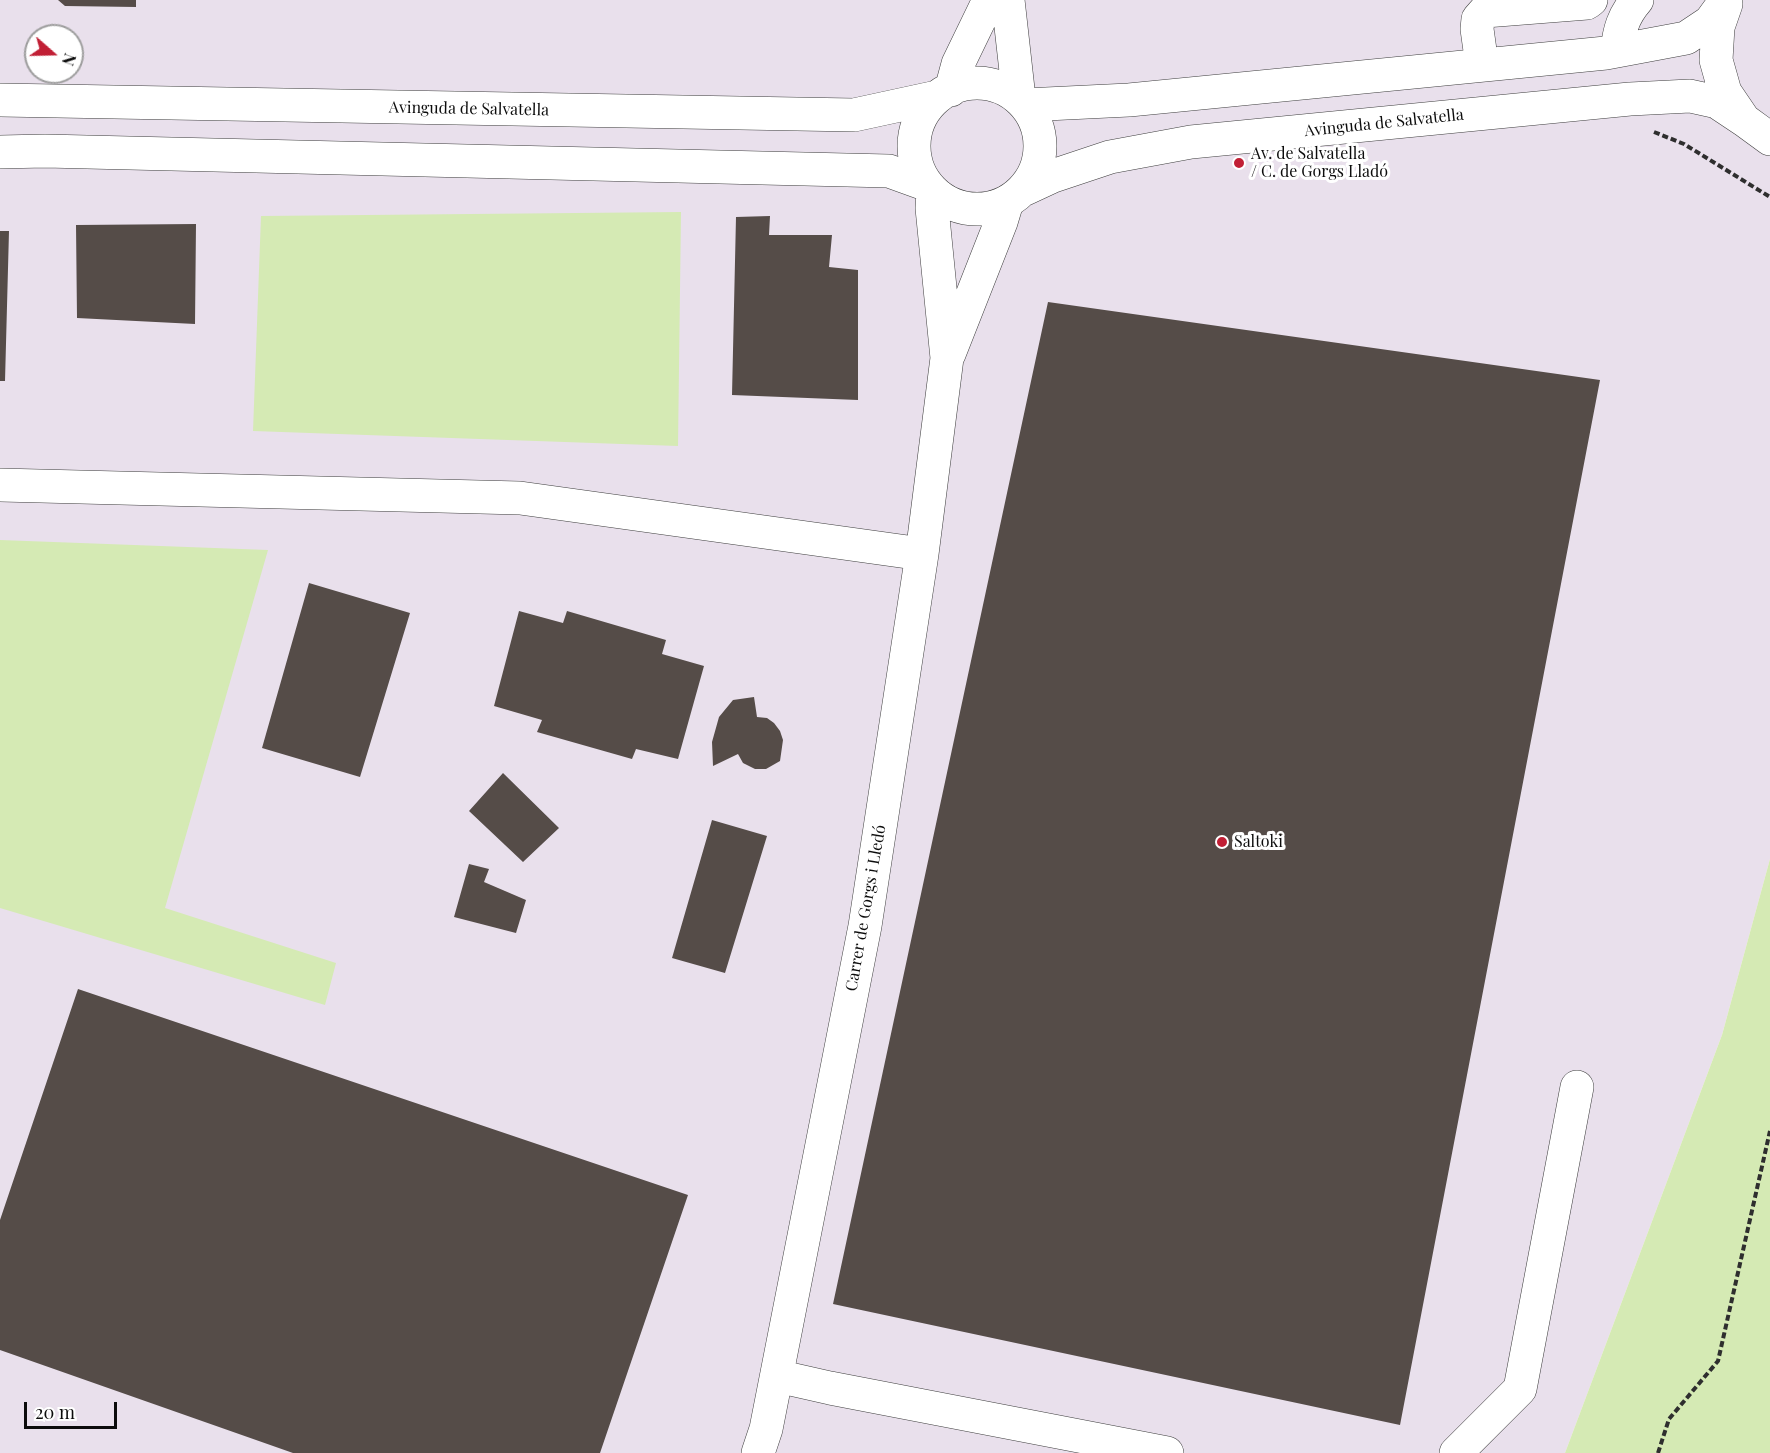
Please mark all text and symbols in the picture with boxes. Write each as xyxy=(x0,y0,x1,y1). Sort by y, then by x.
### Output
north arrow xyxy=(24,24,84,84)
text: N xyxy=(58,51,81,69)
street label: Avinguda de Salvatella xyxy=(389,98,549,120)
street label: Avinguda de Salvatella xyxy=(1303,105,1465,141)
place label: Av. de Salvatella / C. de Gorgs Lladó xyxy=(1251,144,1388,182)
marker: Av. de Salvatella / C. de Gorgs Lladó xyxy=(1232,156,1246,170)
street label: Carrer de Gorgs i Lledó xyxy=(842,823,890,993)
place label: Saltoki xyxy=(1234,832,1283,852)
marker: Saltoki xyxy=(1215,835,1229,849)
scale bar xyxy=(27,1390,120,1428)
text: 20 m xyxy=(35,1400,75,1424)

